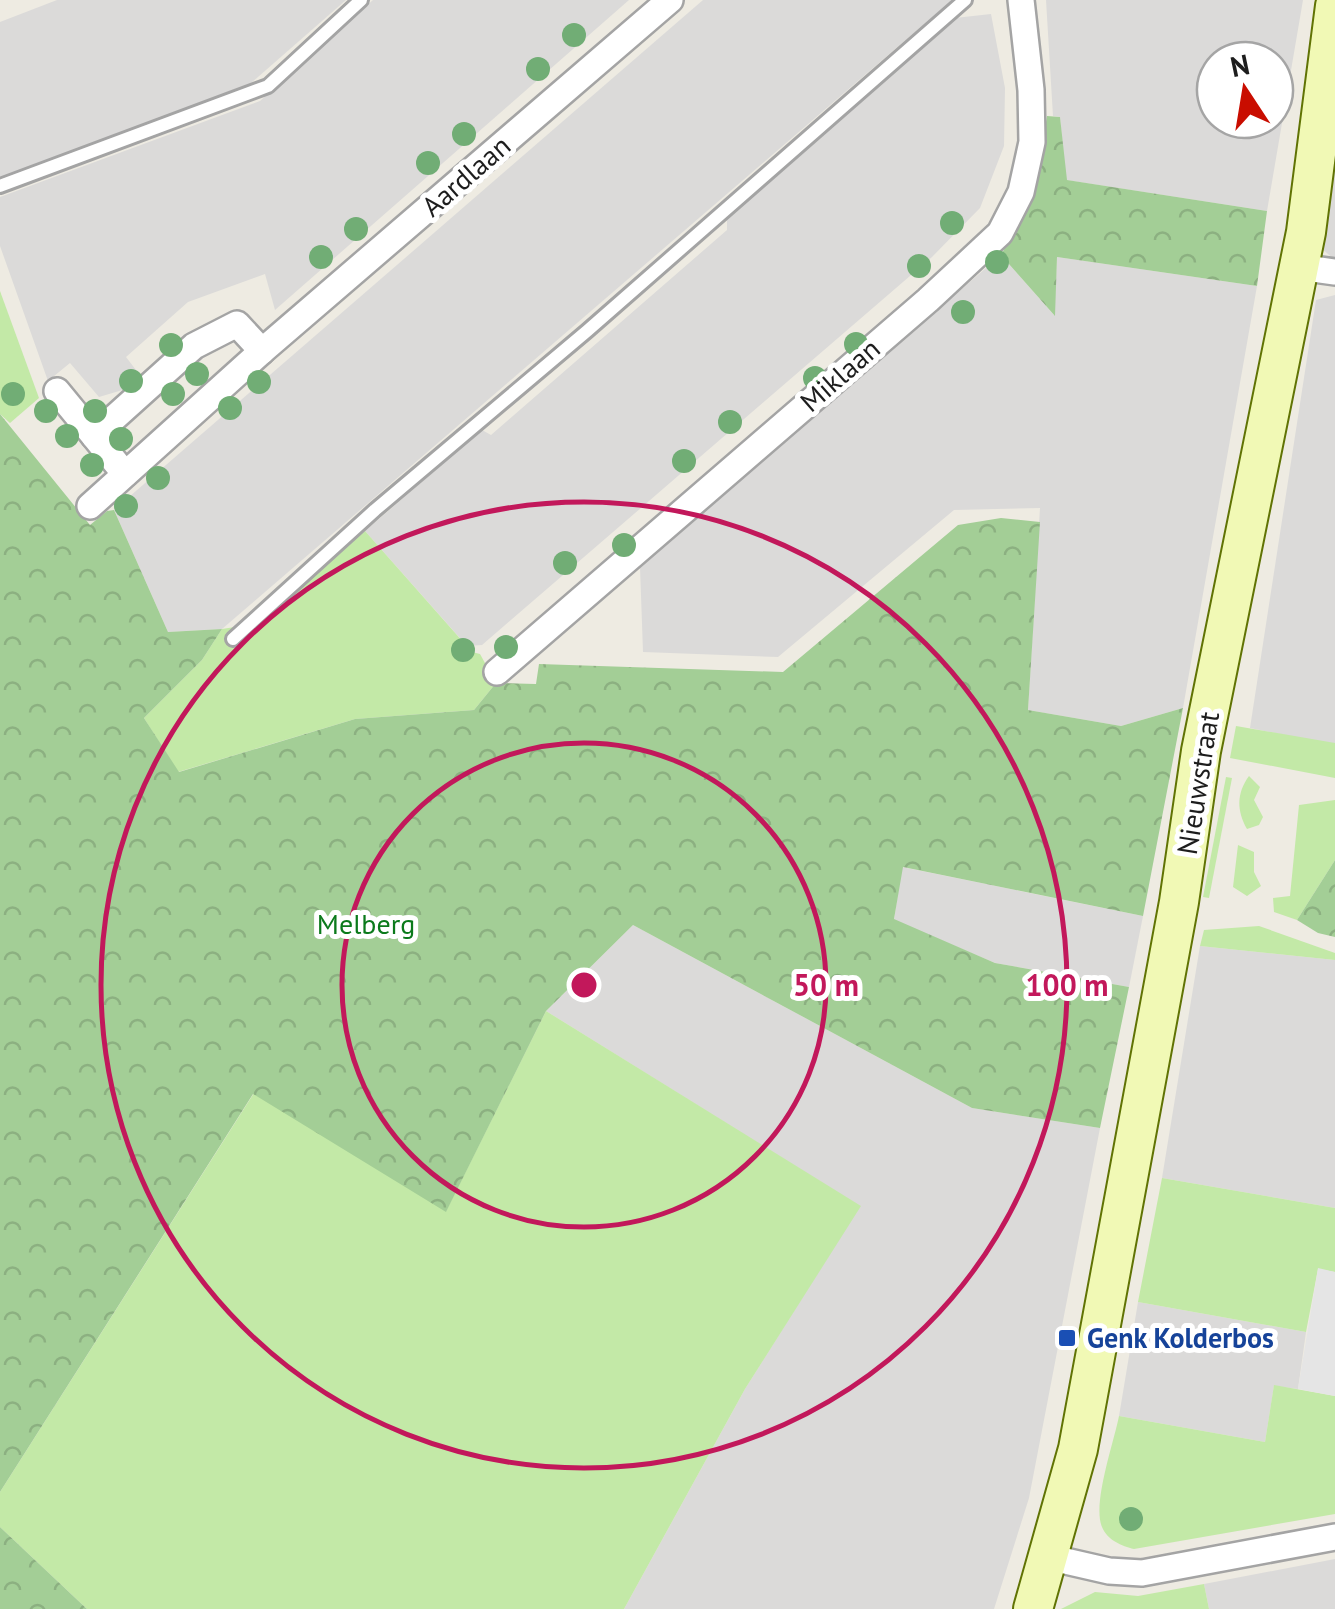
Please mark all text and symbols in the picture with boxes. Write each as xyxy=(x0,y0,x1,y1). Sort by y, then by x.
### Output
north arrow xyxy=(1195,40,1295,140)
text: N xyxy=(1227,45,1253,85)
street label: Aardlaan xyxy=(413,127,518,224)
street label: Miklaan xyxy=(792,330,887,420)
street label: Nieuwstraat xyxy=(1168,708,1227,857)
park label: Melberg xyxy=(317,905,415,942)
text: 50 m xyxy=(793,965,859,1004)
text: 100 m xyxy=(1026,965,1108,1004)
centre of rings xyxy=(566,967,602,1003)
place label: Genk Kolderbos xyxy=(1087,1319,1274,1356)
marker: Genk Kolderbos xyxy=(1056,1327,1078,1349)

